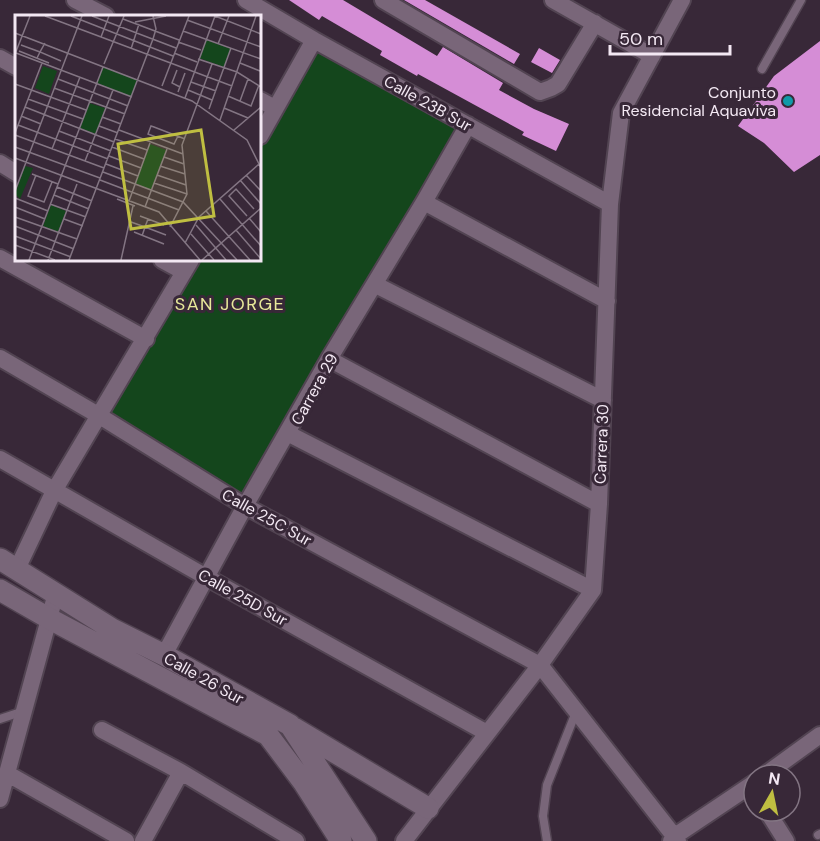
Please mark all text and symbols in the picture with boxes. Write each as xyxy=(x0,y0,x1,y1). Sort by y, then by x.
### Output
inset map xyxy=(15,15,261,261)
scale bar xyxy=(610,18,730,56)
text: 50 m xyxy=(619,27,663,51)
street label: Calle 23B Sur xyxy=(380,71,476,136)
place label: Conjunto Residencial Aquaviva xyxy=(621,82,776,121)
marker: Conjunto Residencial Aquaviva xyxy=(781,94,795,108)
district label: SAN JORGE xyxy=(175,292,285,316)
street label: Carrera 29 xyxy=(286,350,343,429)
street label: Carrera 30 xyxy=(590,404,613,484)
street label: Calle 25C Sur xyxy=(218,484,316,551)
street label: Calle 25D Sur xyxy=(194,564,291,631)
street label: Calle 26 Sur xyxy=(160,648,248,709)
north arrow xyxy=(742,763,802,823)
text: N xyxy=(767,767,782,790)

